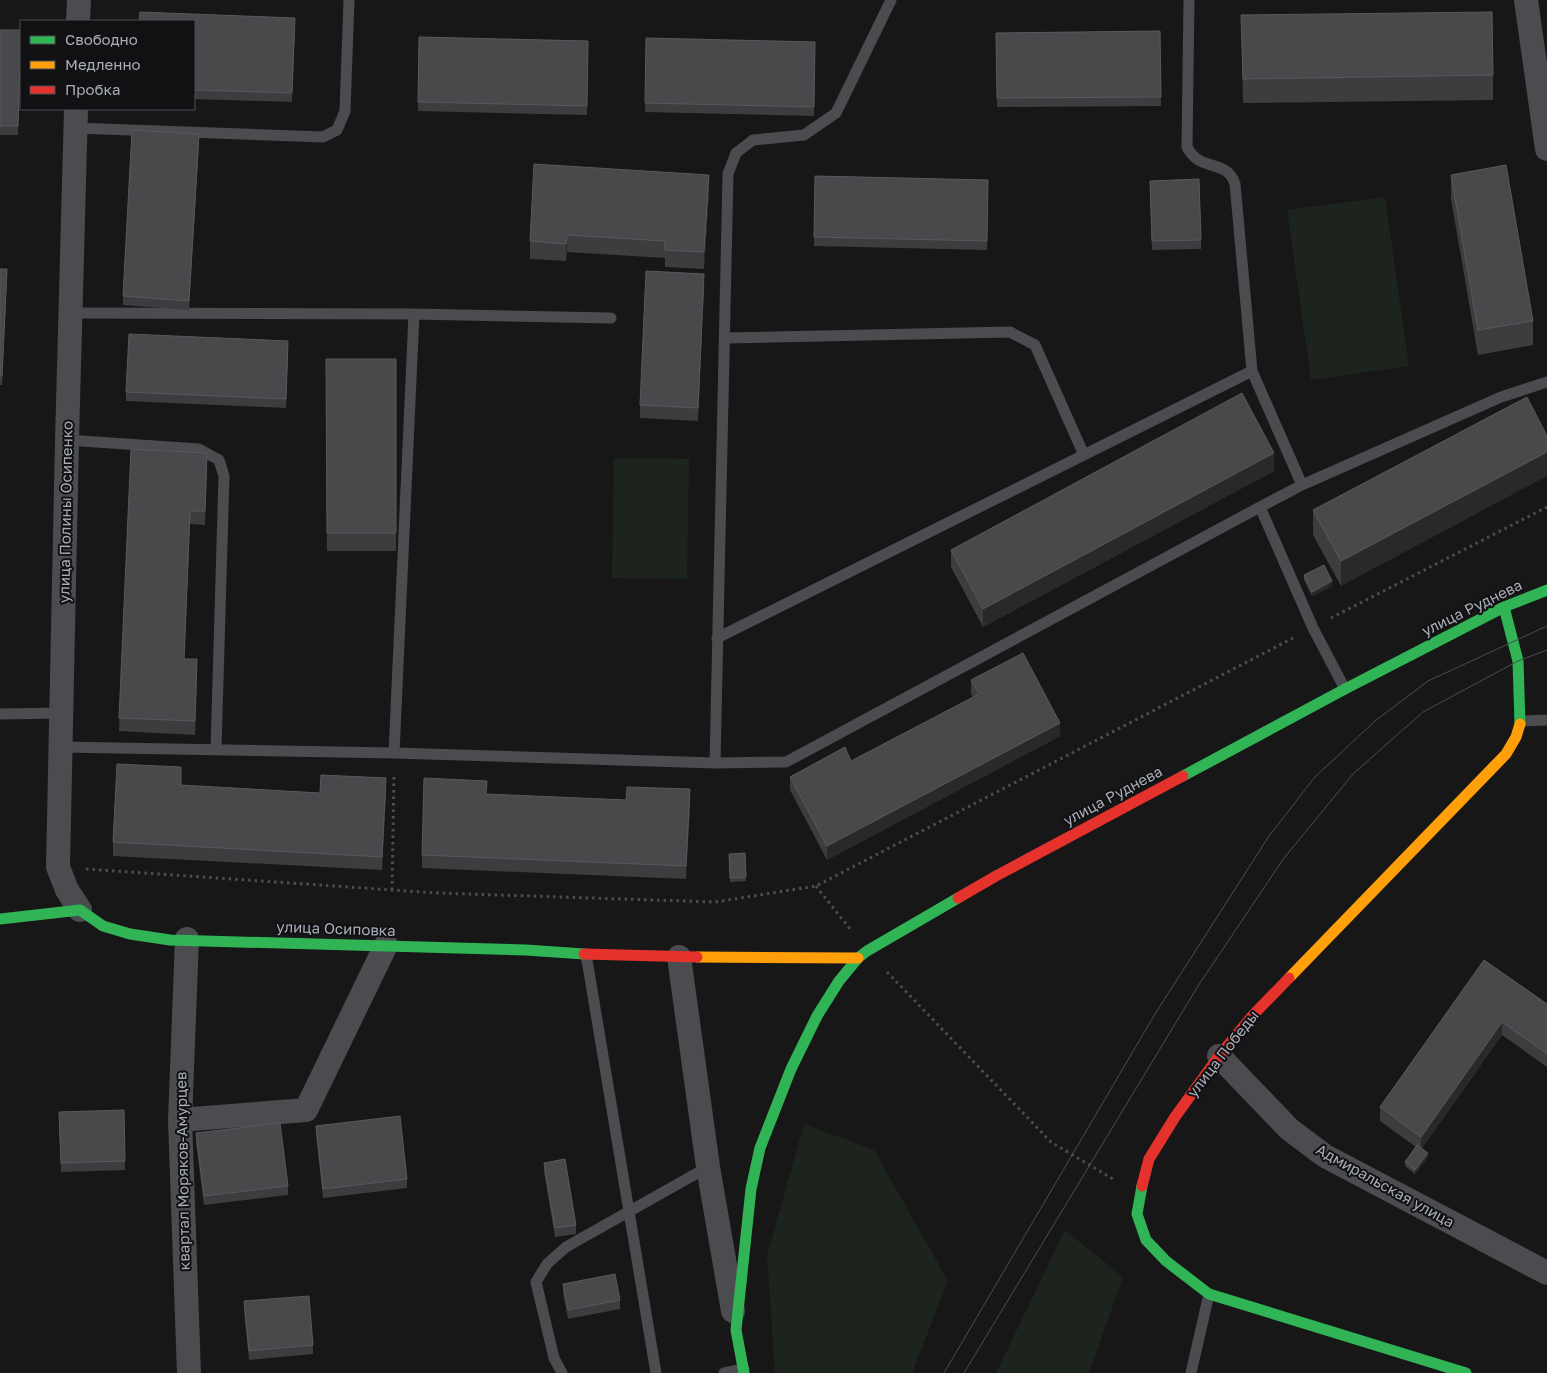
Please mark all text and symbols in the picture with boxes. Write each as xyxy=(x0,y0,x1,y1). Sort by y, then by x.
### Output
legend xyxy=(20,20,195,110)
text: Свободно xyxy=(65,30,138,48)
text: Медленно xyxy=(65,55,141,73)
text: Пробка xyxy=(65,80,120,98)
street label: улица Полины Осипенко xyxy=(54,421,76,603)
street label: улица Руднева xyxy=(1418,575,1525,639)
street label: улица Руднева xyxy=(1060,761,1165,829)
street label: улица Осиповка xyxy=(276,917,396,939)
street label: улица Победы xyxy=(1183,1006,1262,1100)
street label: квартал Моряков-Амурцев xyxy=(171,1072,193,1271)
street label: Адмиральская улица xyxy=(1313,1140,1458,1231)

